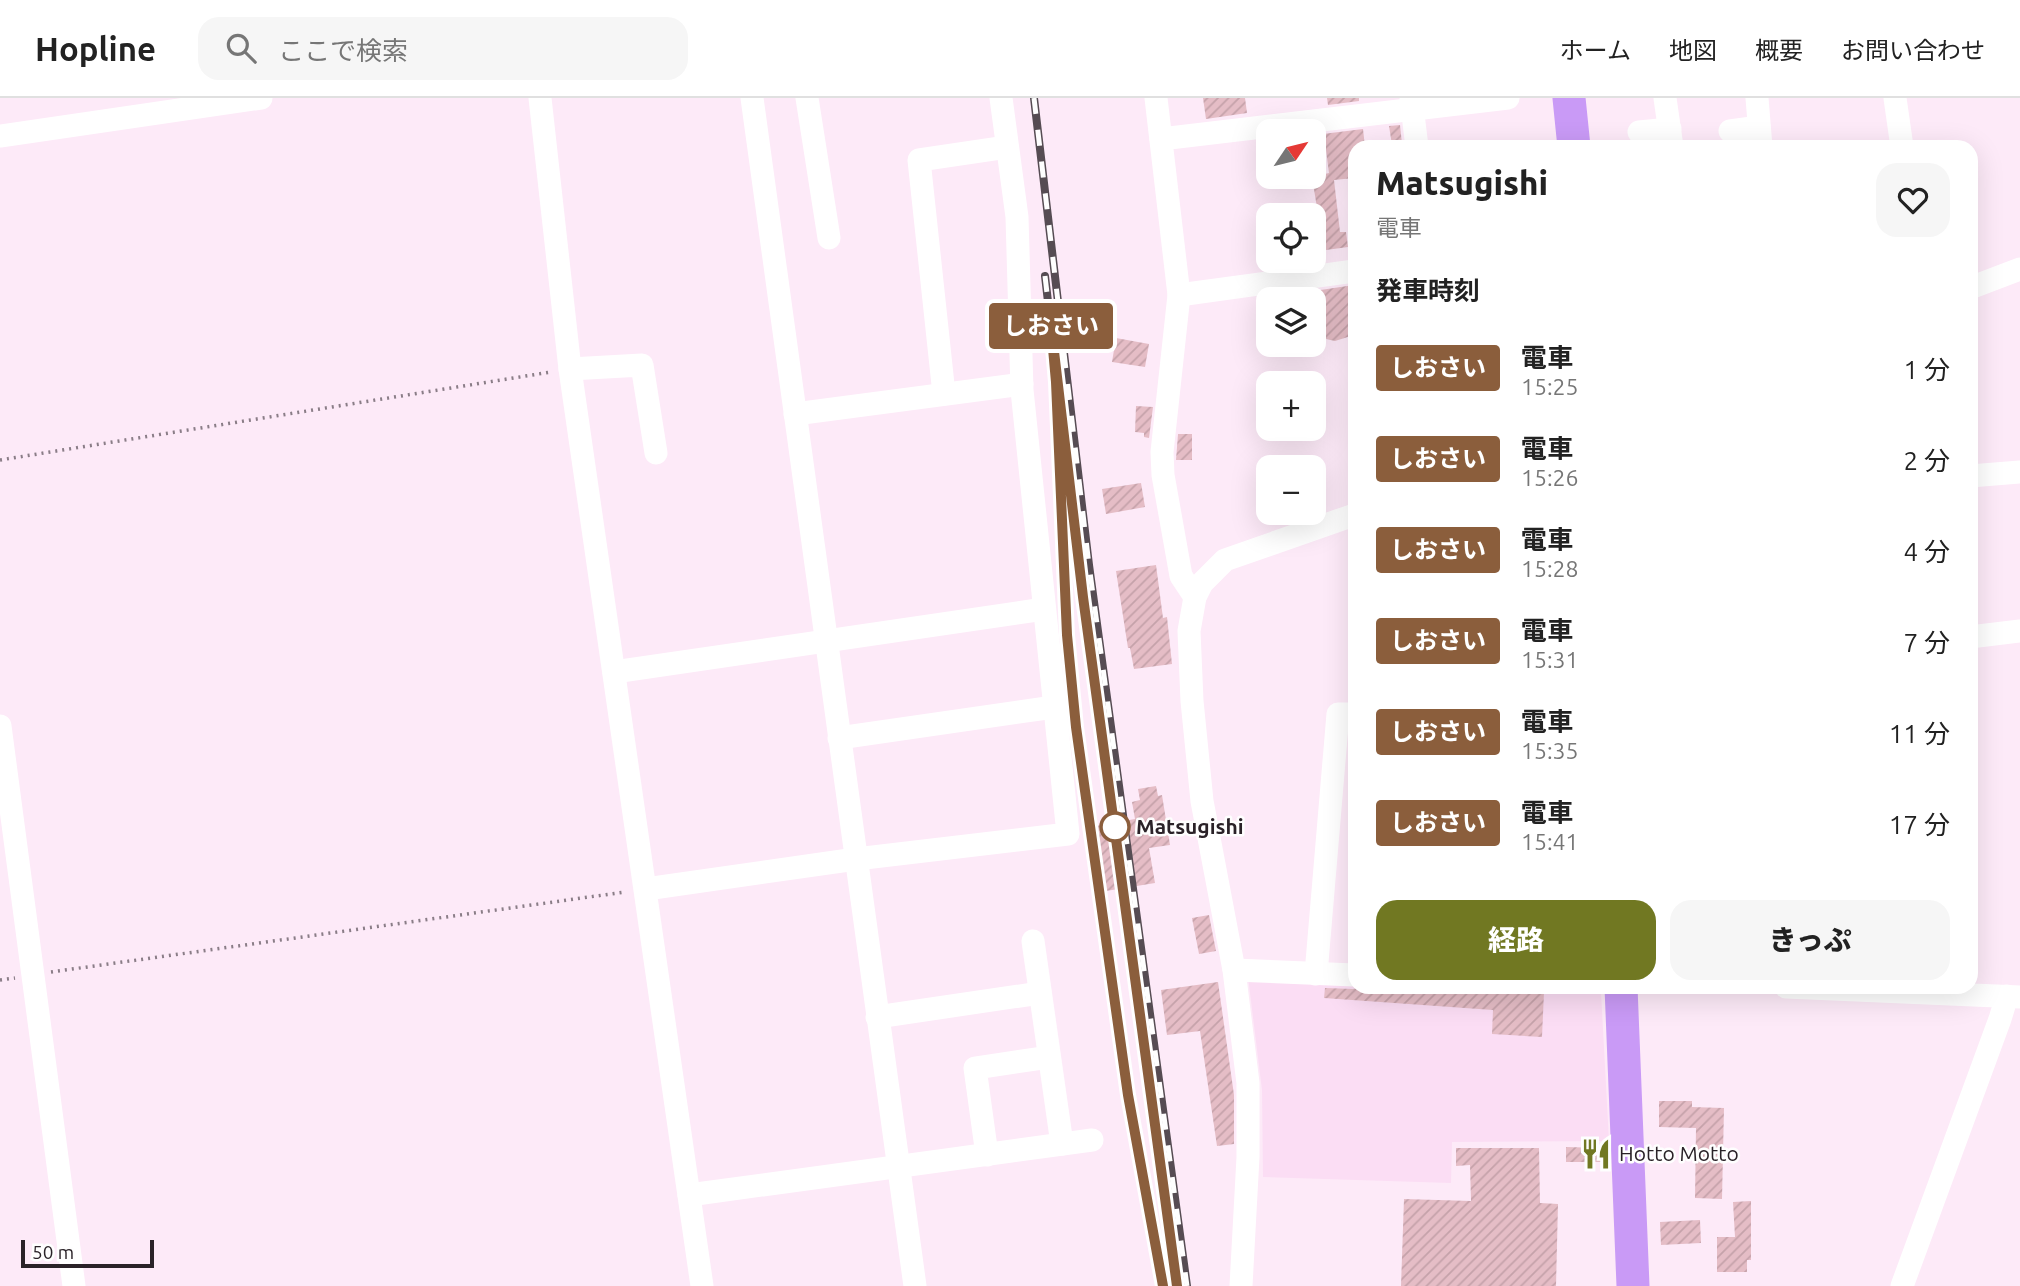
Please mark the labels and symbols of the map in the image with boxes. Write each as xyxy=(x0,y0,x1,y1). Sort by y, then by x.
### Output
north arrow xyxy=(1256,119,1326,189)
line badge: しおさい xyxy=(1002,303,1100,349)
marker: Matsugishi xyxy=(1100,812,1130,842)
place label: Matsugishi xyxy=(1136,814,1244,838)
restaurant icon: Hotto Motto xyxy=(1579,1137,1613,1171)
place label: Hotto Motto xyxy=(1619,1141,1739,1165)
scale bar xyxy=(21,1237,154,1269)

